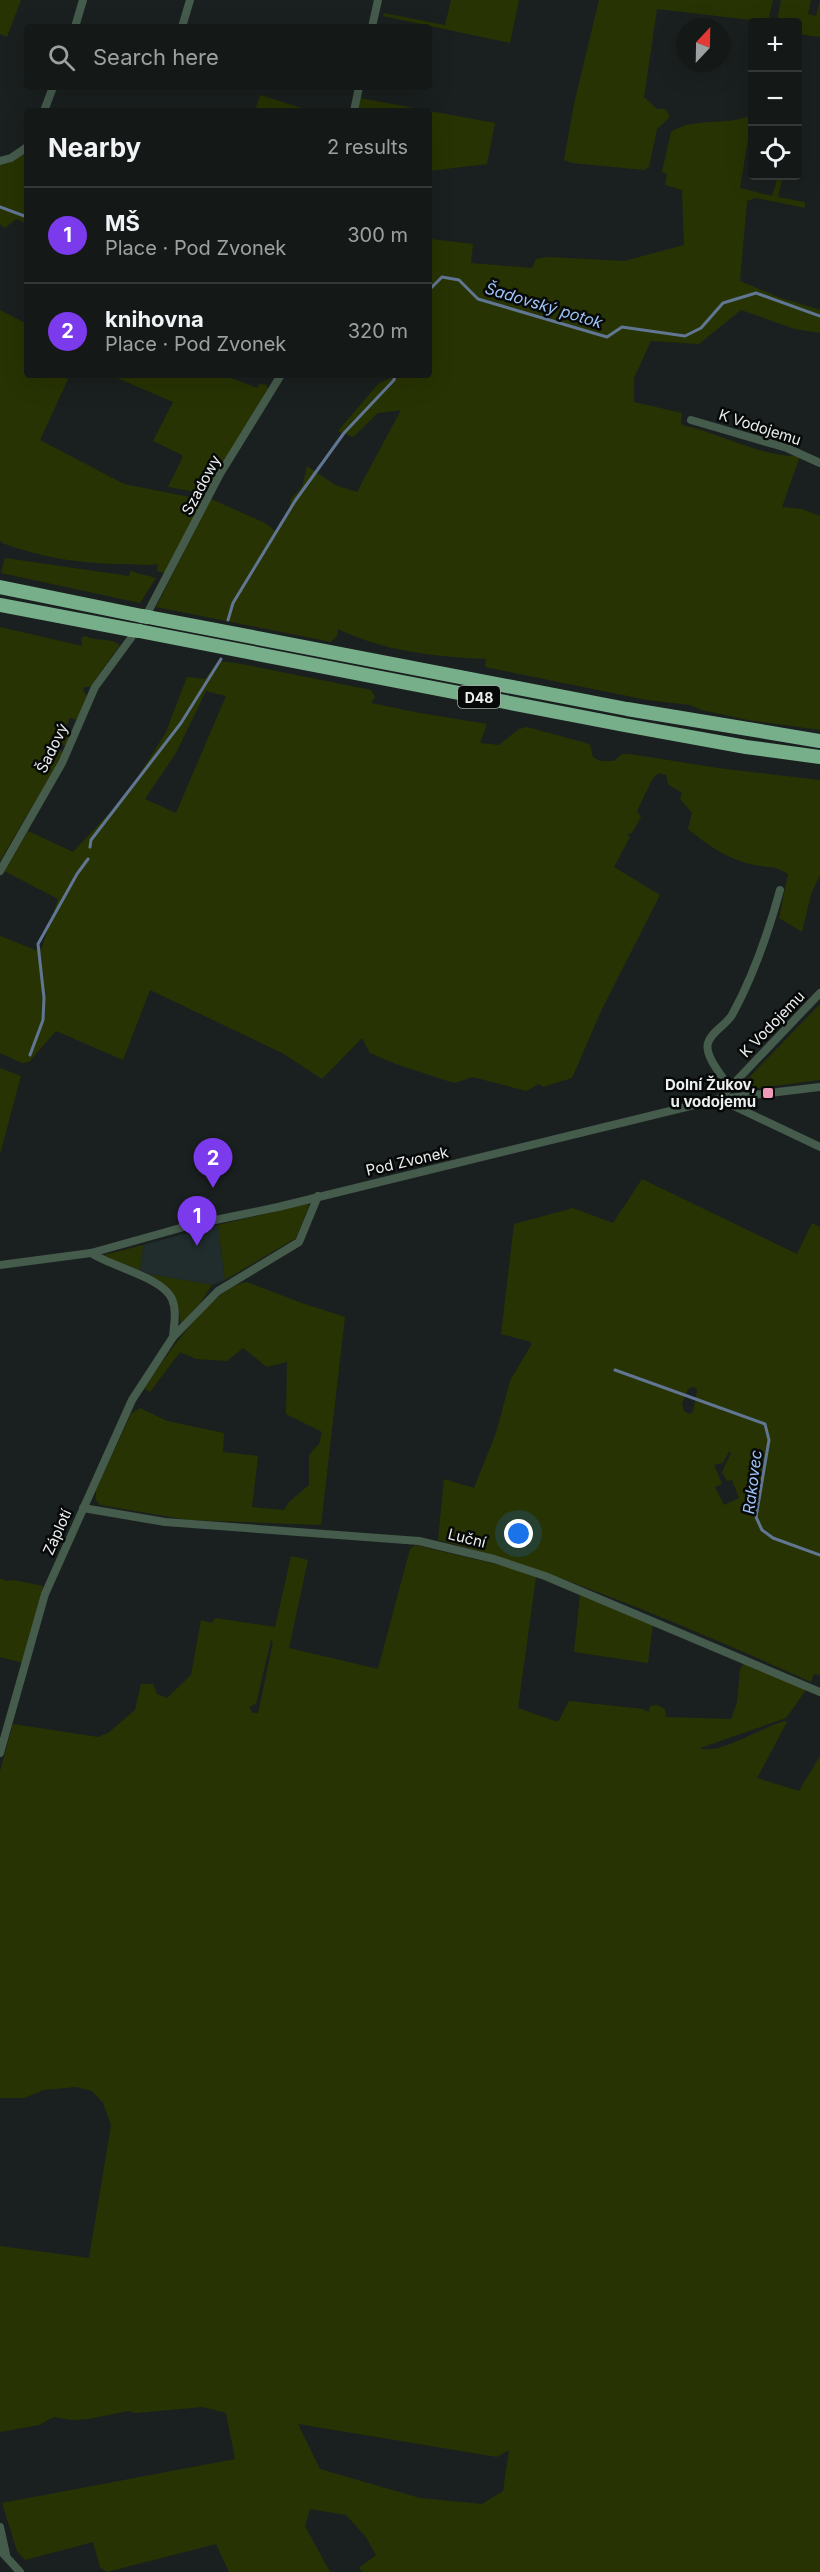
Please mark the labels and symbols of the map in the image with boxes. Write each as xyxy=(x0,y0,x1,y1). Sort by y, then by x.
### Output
north arrow xyxy=(676,18,730,72)
water label: Šadovský potok xyxy=(483,278,605,332)
street label: K Vodojemu xyxy=(716,405,804,449)
street label: Szadowy xyxy=(177,451,225,518)
road number: D48 xyxy=(458,686,500,708)
street label: Šadový xyxy=(32,720,72,776)
street label: K Vodojemu xyxy=(735,987,809,1061)
place label: Dolní Žukov, u vodojemu xyxy=(665,1075,756,1111)
marker: Dolní Žukov, u vodojemu xyxy=(761,1086,775,1100)
pin: 2 xyxy=(194,1138,232,1188)
street label: Pod Zvonek xyxy=(364,1142,451,1180)
pin: 1 xyxy=(178,1196,216,1246)
water label: Rakovec xyxy=(738,1449,766,1515)
street label: Záplotí xyxy=(39,1506,76,1558)
your location xyxy=(504,1519,533,1548)
street label: Luční xyxy=(446,1524,488,1552)

